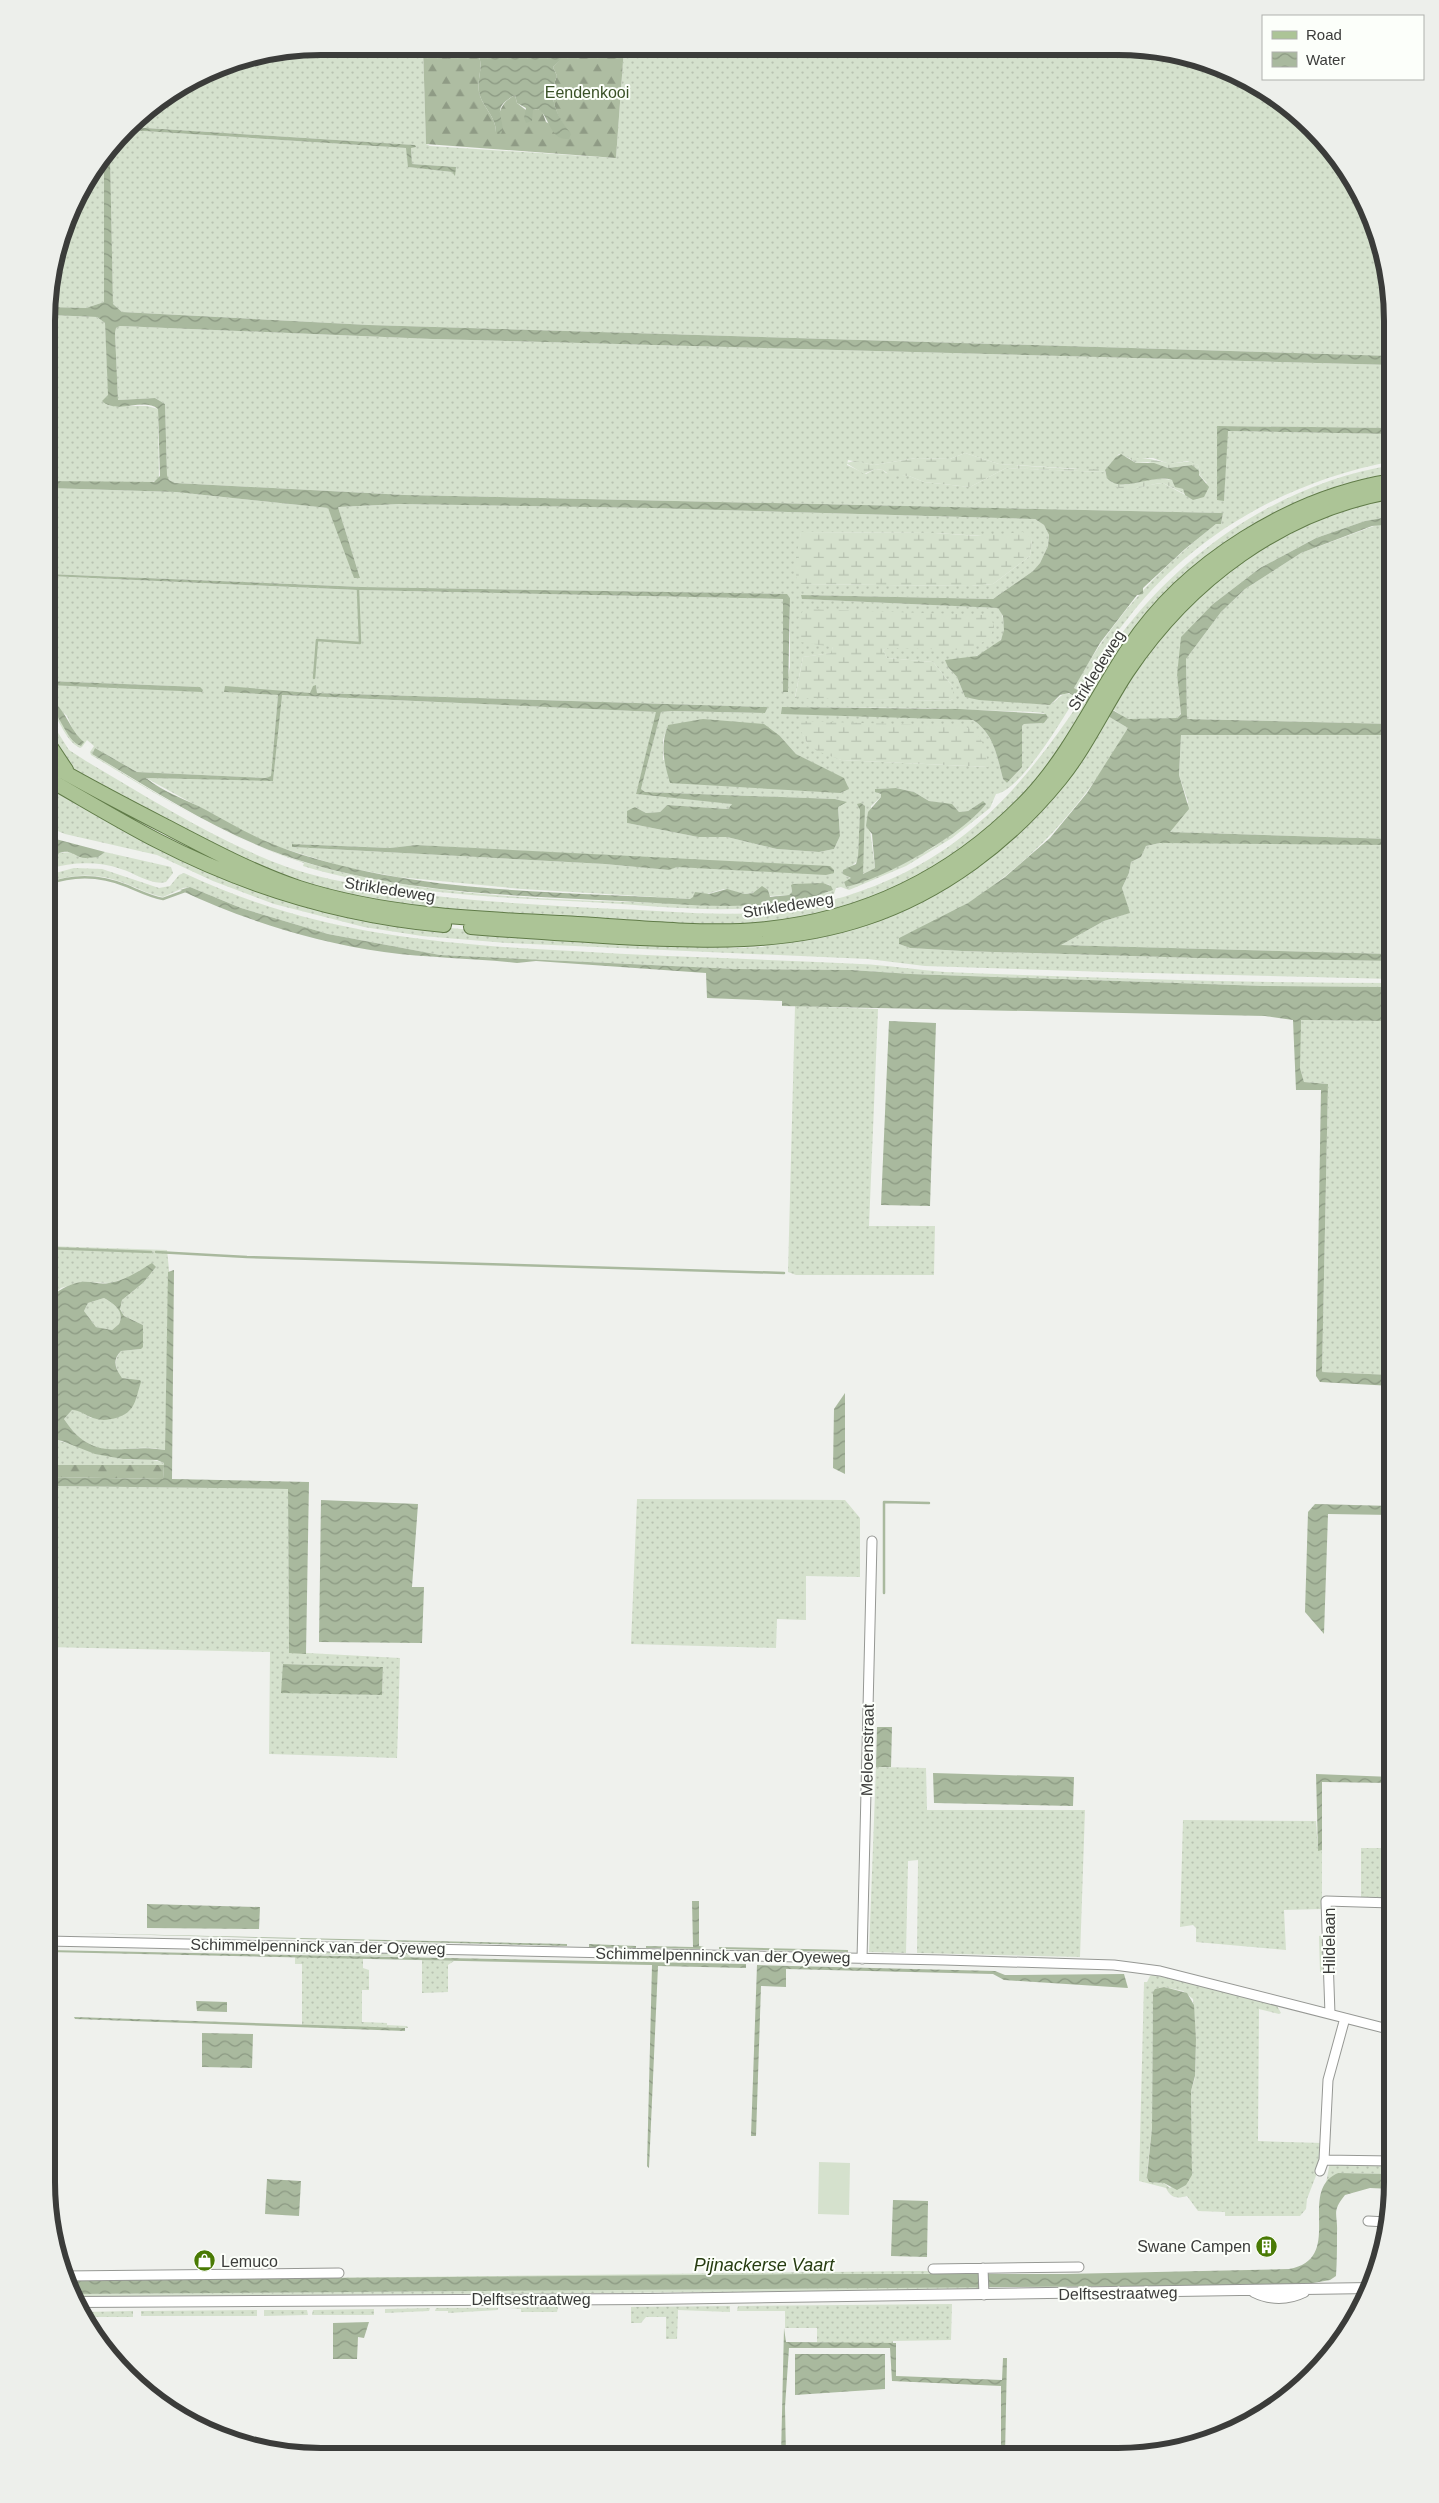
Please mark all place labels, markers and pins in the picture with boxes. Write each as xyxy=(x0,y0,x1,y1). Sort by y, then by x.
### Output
building icon: Swane Campen xyxy=(1255,2234,1279,2258)
place label: Swane Campen xyxy=(1137,2238,1251,2255)
shop icon: Lemuco xyxy=(193,2249,217,2273)
place label: Lemuco xyxy=(221,2253,278,2270)

